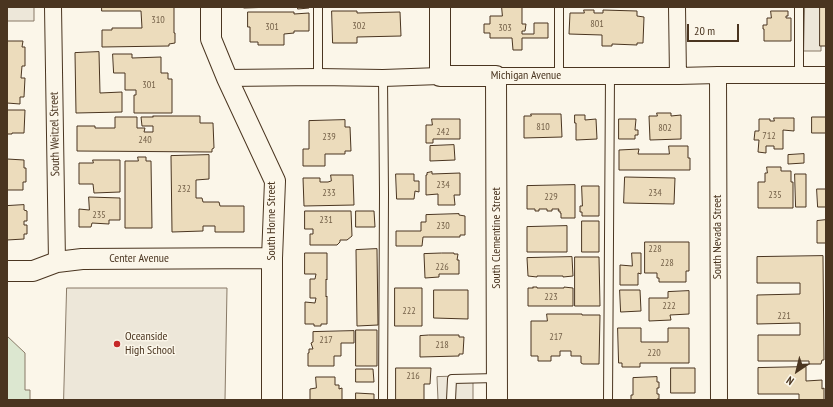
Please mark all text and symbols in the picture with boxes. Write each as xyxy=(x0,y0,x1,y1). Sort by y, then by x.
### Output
house number: 310 xyxy=(151,14,165,26)
scale bar xyxy=(689,16,741,42)
house number: 801 xyxy=(590,18,604,30)
house number: 302 xyxy=(352,20,366,32)
house number: 301 xyxy=(265,21,279,33)
house number: 303 xyxy=(498,22,512,34)
text: 20 m xyxy=(694,23,715,38)
street label: Michigan Avenue xyxy=(491,69,561,83)
house number: 301 xyxy=(142,79,156,91)
street label: South Weitzel Street xyxy=(47,92,63,176)
house number: 810 xyxy=(536,121,550,133)
house number: 802 xyxy=(658,122,672,134)
house number: 242 xyxy=(436,126,450,138)
house number: 712 xyxy=(762,130,776,142)
house number: 239 xyxy=(322,131,336,143)
house number: 240 xyxy=(138,134,152,146)
house number: 234 xyxy=(436,179,450,191)
street label: South Horne Street xyxy=(265,181,279,261)
house number: 232 xyxy=(177,183,191,195)
house number: 233 xyxy=(322,187,336,199)
street label: South Clementine Street xyxy=(490,187,504,289)
house number: 234 xyxy=(648,187,662,199)
house number: 235 xyxy=(768,189,782,201)
house number: 229 xyxy=(544,191,558,203)
street label: South Nevada Street xyxy=(711,195,725,279)
house number: 235 xyxy=(92,209,106,221)
house number: 231 xyxy=(319,214,333,226)
house number: 230 xyxy=(436,220,450,232)
house number: 228 xyxy=(648,243,662,255)
street label: Center Avenue xyxy=(109,252,169,266)
house number: 228 xyxy=(660,257,674,269)
house number: 226 xyxy=(435,261,449,273)
house number: 223 xyxy=(544,291,558,303)
house number: 222 xyxy=(662,300,676,312)
house number: 222 xyxy=(402,305,416,317)
house number: 221 xyxy=(777,310,791,322)
place label: Oceanside High School xyxy=(125,330,175,358)
house number: 217 xyxy=(549,331,563,343)
house number: 217 xyxy=(319,334,333,346)
marker: Oceanside High School xyxy=(112,339,122,349)
house number: 218 xyxy=(435,339,449,351)
house number: 220 xyxy=(647,347,661,359)
north arrow xyxy=(777,351,817,391)
house number: 216 xyxy=(406,370,420,382)
text: N xyxy=(784,373,797,388)

